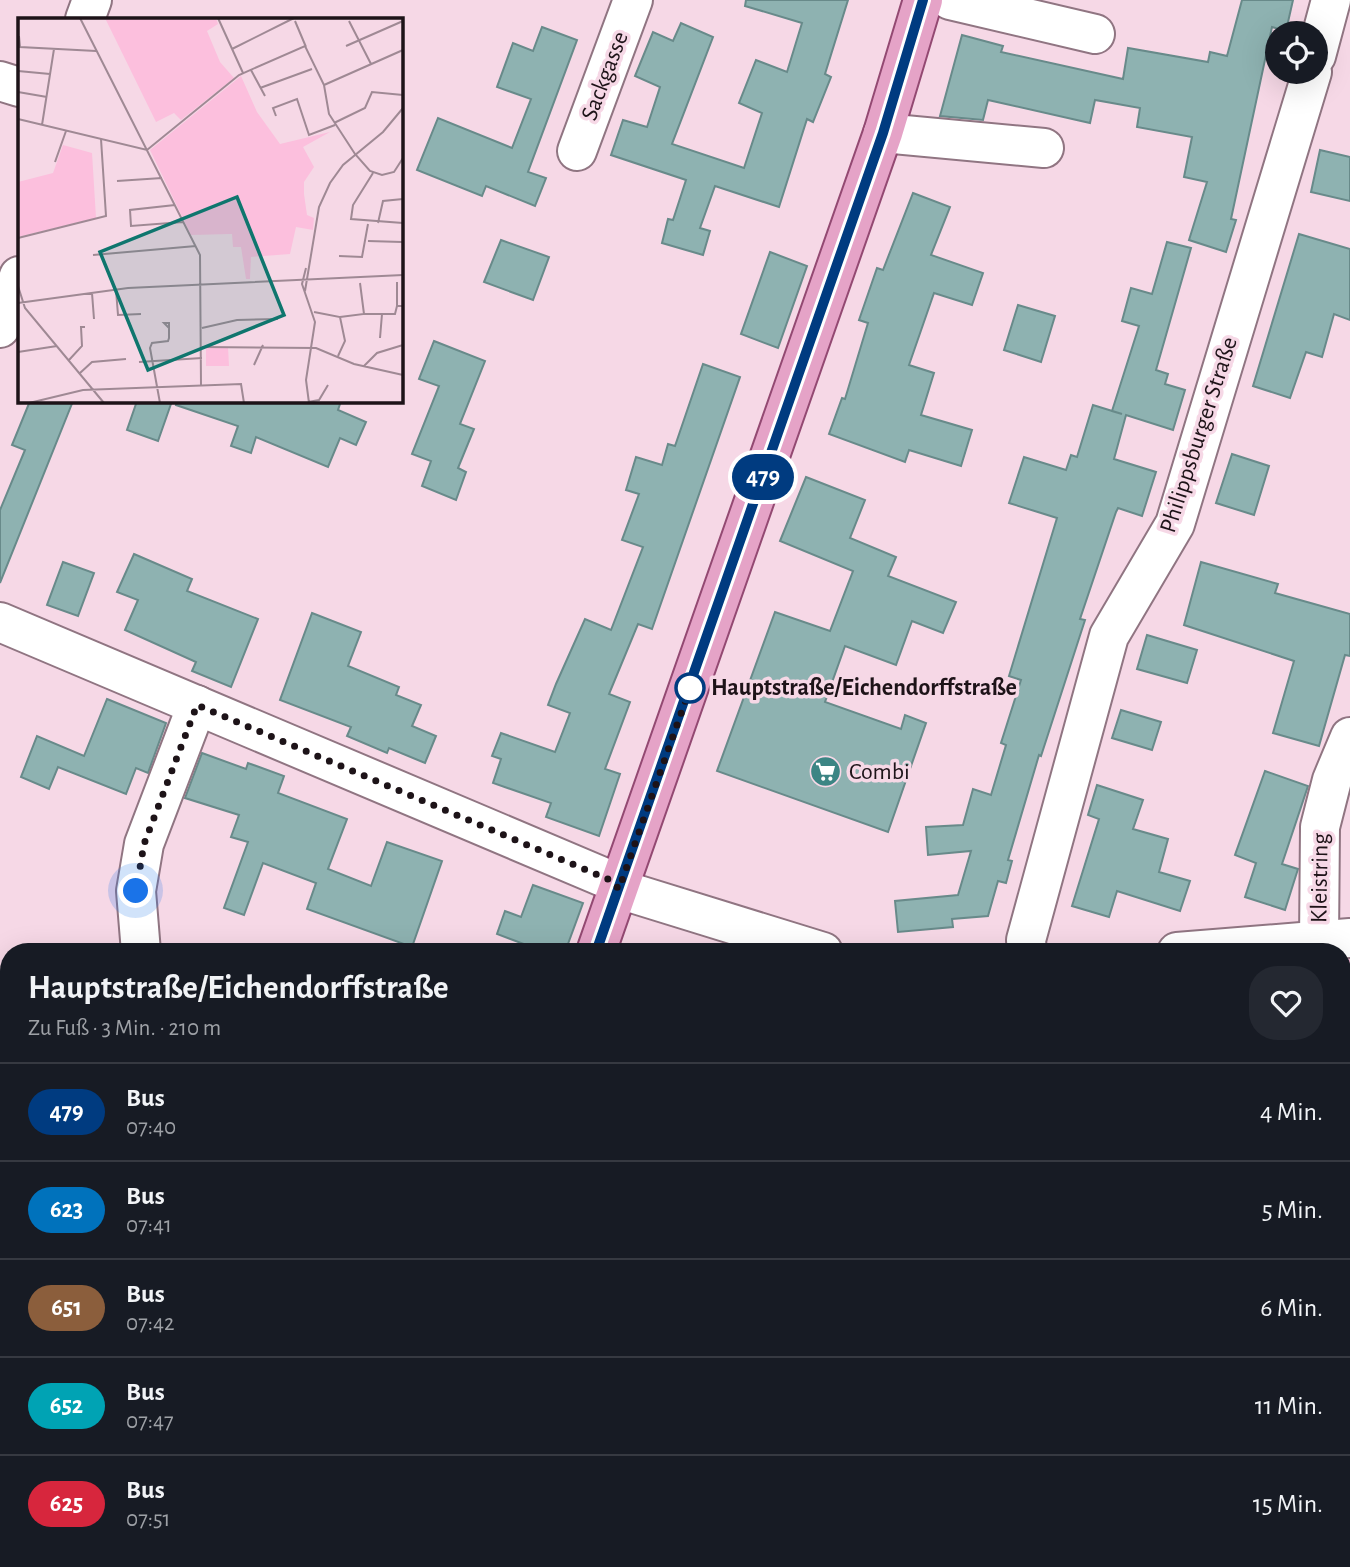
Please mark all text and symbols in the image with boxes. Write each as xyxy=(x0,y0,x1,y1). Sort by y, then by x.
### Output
inset map xyxy=(18,18,402,402)
map controls xyxy=(1265,21,1328,84)
button: locate xyxy=(1265,21,1328,84)
street label: Sackgasse xyxy=(577,28,633,124)
street label: Philippsburger Straße xyxy=(1156,334,1242,536)
line badge: 479 xyxy=(723,454,803,500)
text: 479 xyxy=(746,465,780,489)
marker: Hauptstraße/Eichendorffstraße xyxy=(675,673,705,703)
place label: Hauptstraße/Eichendorffstraße xyxy=(711,676,1017,700)
supermarket icon: Combi xyxy=(809,755,843,789)
place label: Combi xyxy=(849,760,910,784)
street label: Kleistring xyxy=(1307,832,1333,923)
your location xyxy=(118,873,153,908)
button: heart xyxy=(1249,966,1323,1040)
text: Hauptstraße/Eichendorffstraße xyxy=(28,972,449,1005)
text: Zu Fuß · 3 Min. · 210 m xyxy=(28,1017,221,1040)
text: Bus xyxy=(126,1085,165,1111)
text: 4 Min. xyxy=(1260,1099,1323,1125)
text: 479 xyxy=(49,1100,84,1124)
text: 07:40 xyxy=(126,1116,176,1139)
text: Bus xyxy=(126,1183,165,1209)
text: 5 Min. xyxy=(1262,1197,1323,1223)
text: 623 xyxy=(50,1198,83,1222)
text: 07:41 xyxy=(126,1214,172,1237)
text: Bus xyxy=(126,1281,165,1307)
text: 6 Min. xyxy=(1260,1295,1323,1321)
text: 651 xyxy=(51,1296,82,1320)
text: 07:42 xyxy=(126,1312,175,1335)
text: Bus xyxy=(126,1379,165,1405)
text: 11 Min. xyxy=(1255,1393,1323,1419)
text: 652 xyxy=(50,1394,83,1418)
text: 07:47 xyxy=(126,1410,174,1433)
text: Bus xyxy=(126,1477,165,1503)
text: 15 Min. xyxy=(1253,1491,1323,1517)
text: 625 xyxy=(50,1492,83,1516)
text: 07:51 xyxy=(126,1508,171,1531)

